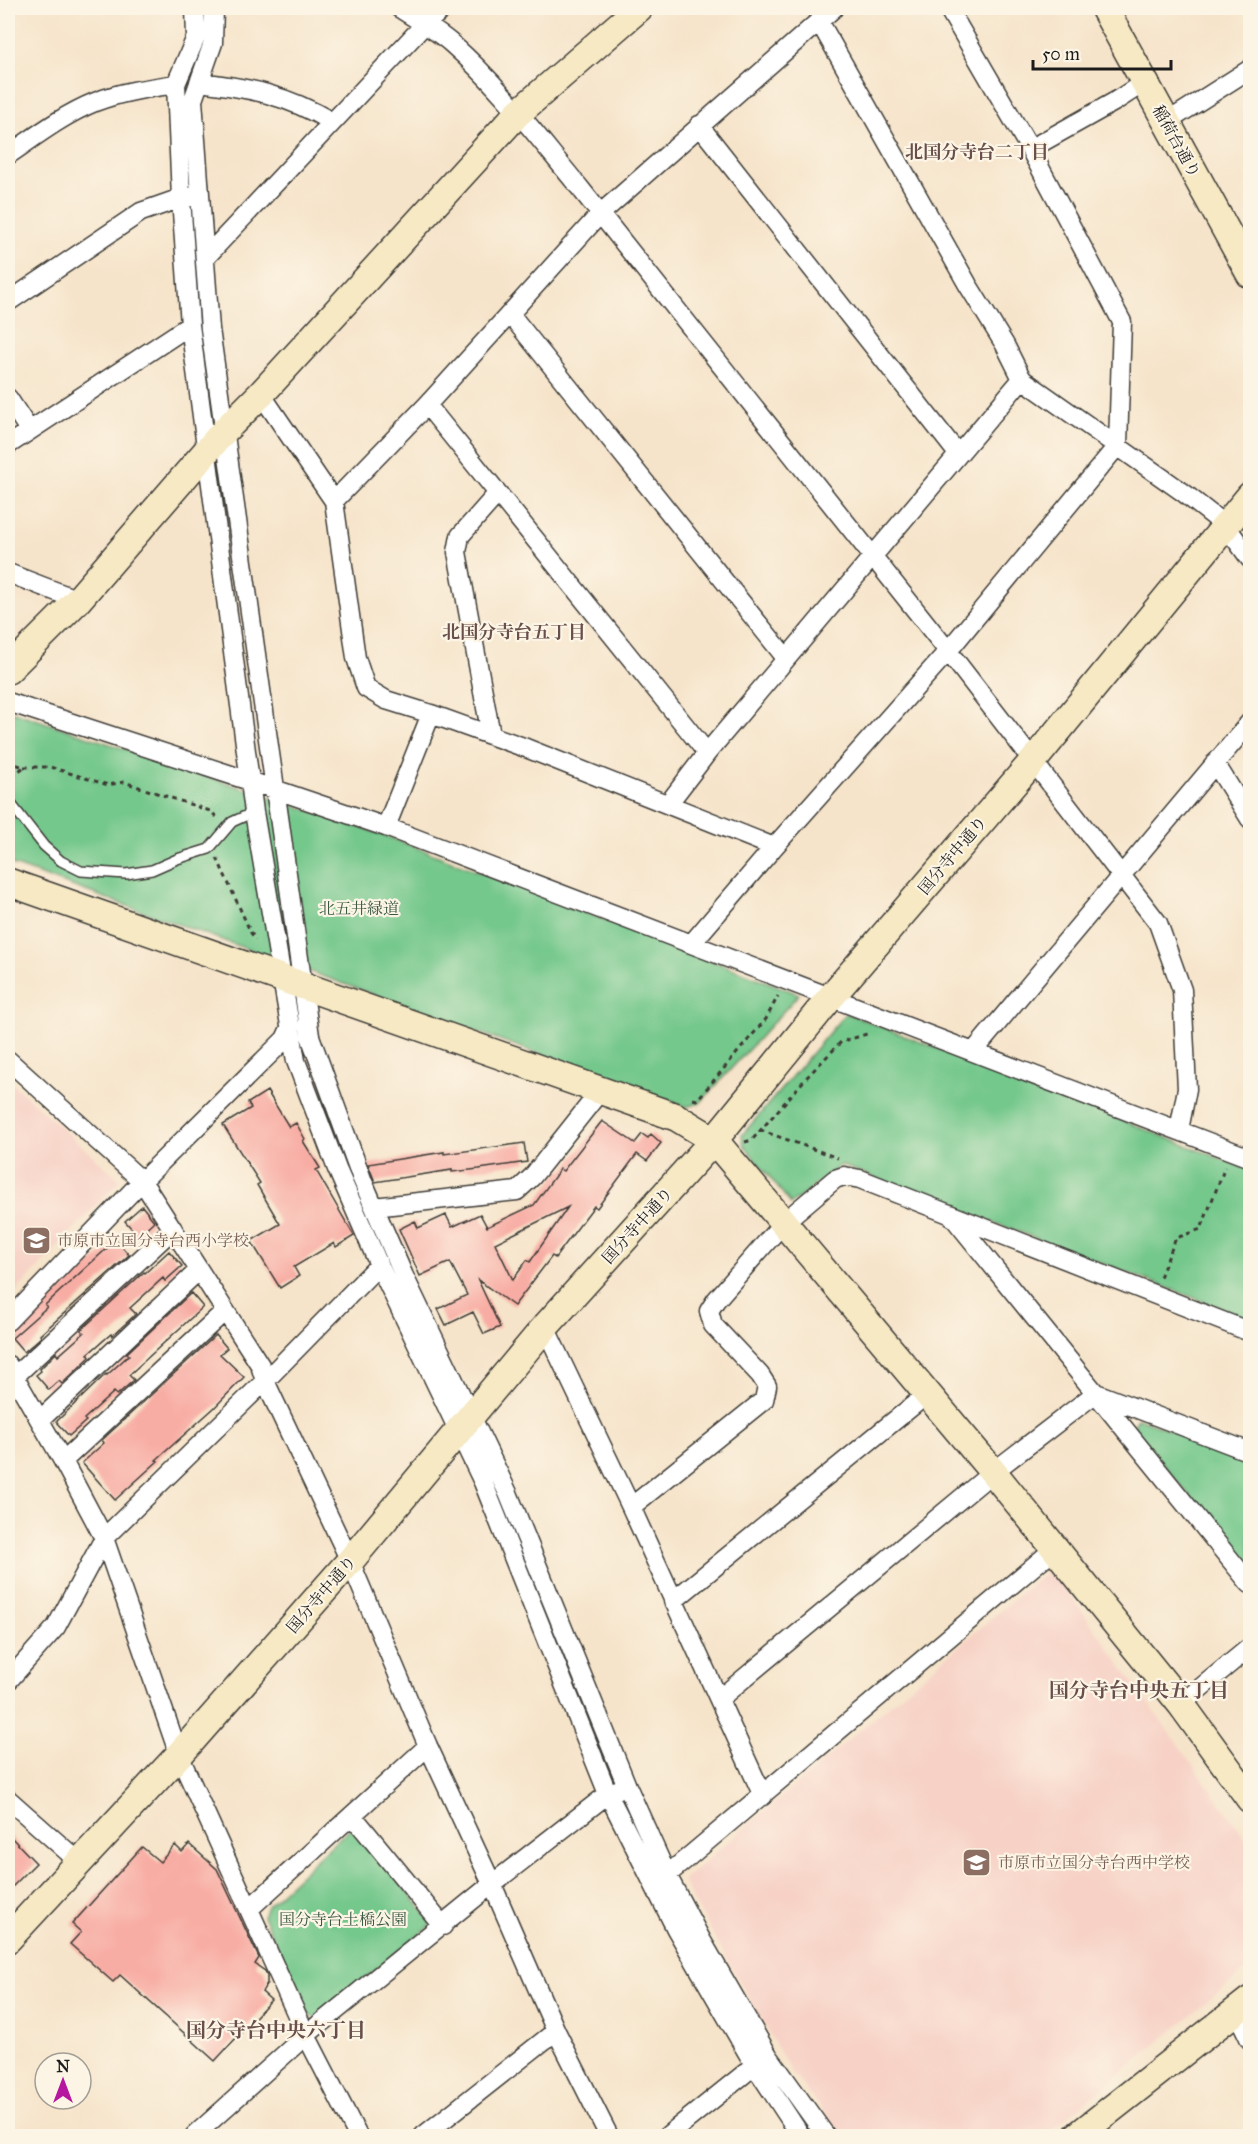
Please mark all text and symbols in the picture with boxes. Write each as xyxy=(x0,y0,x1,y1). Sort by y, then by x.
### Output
scale bar xyxy=(1033,33,1171,71)
text: 50 m xyxy=(1042,43,1080,65)
street label: 稲荷台通り xyxy=(1149,102,1204,181)
district label: 北国分寺台二丁目 xyxy=(905,141,1049,163)
district label: 北国分寺台五丁目 xyxy=(442,621,586,643)
street label: 国分寺中通り xyxy=(914,812,991,898)
park label: 北五井緑道 xyxy=(319,899,399,918)
street label: 国分寺中通り xyxy=(598,1183,677,1267)
school or university icon: 市原市立国分寺台西小学校 xyxy=(20,1224,52,1256)
place label: 市原市立国分寺台西小学校 xyxy=(57,1231,249,1250)
street label: 国分寺中通り xyxy=(283,1552,360,1637)
district label: 国分寺台中央五丁目 xyxy=(1049,1678,1229,1702)
school or university icon: 市原市立国分寺台西中学校 xyxy=(961,1846,993,1878)
place label: 市原市立国分寺台西中学校 xyxy=(998,1853,1190,1872)
park label: 国分寺台土橋公園 xyxy=(279,1910,407,1929)
district label: 国分寺台中央六丁目 xyxy=(186,2018,366,2042)
north arrow xyxy=(33,2051,93,2111)
text: N xyxy=(56,2057,70,2076)

